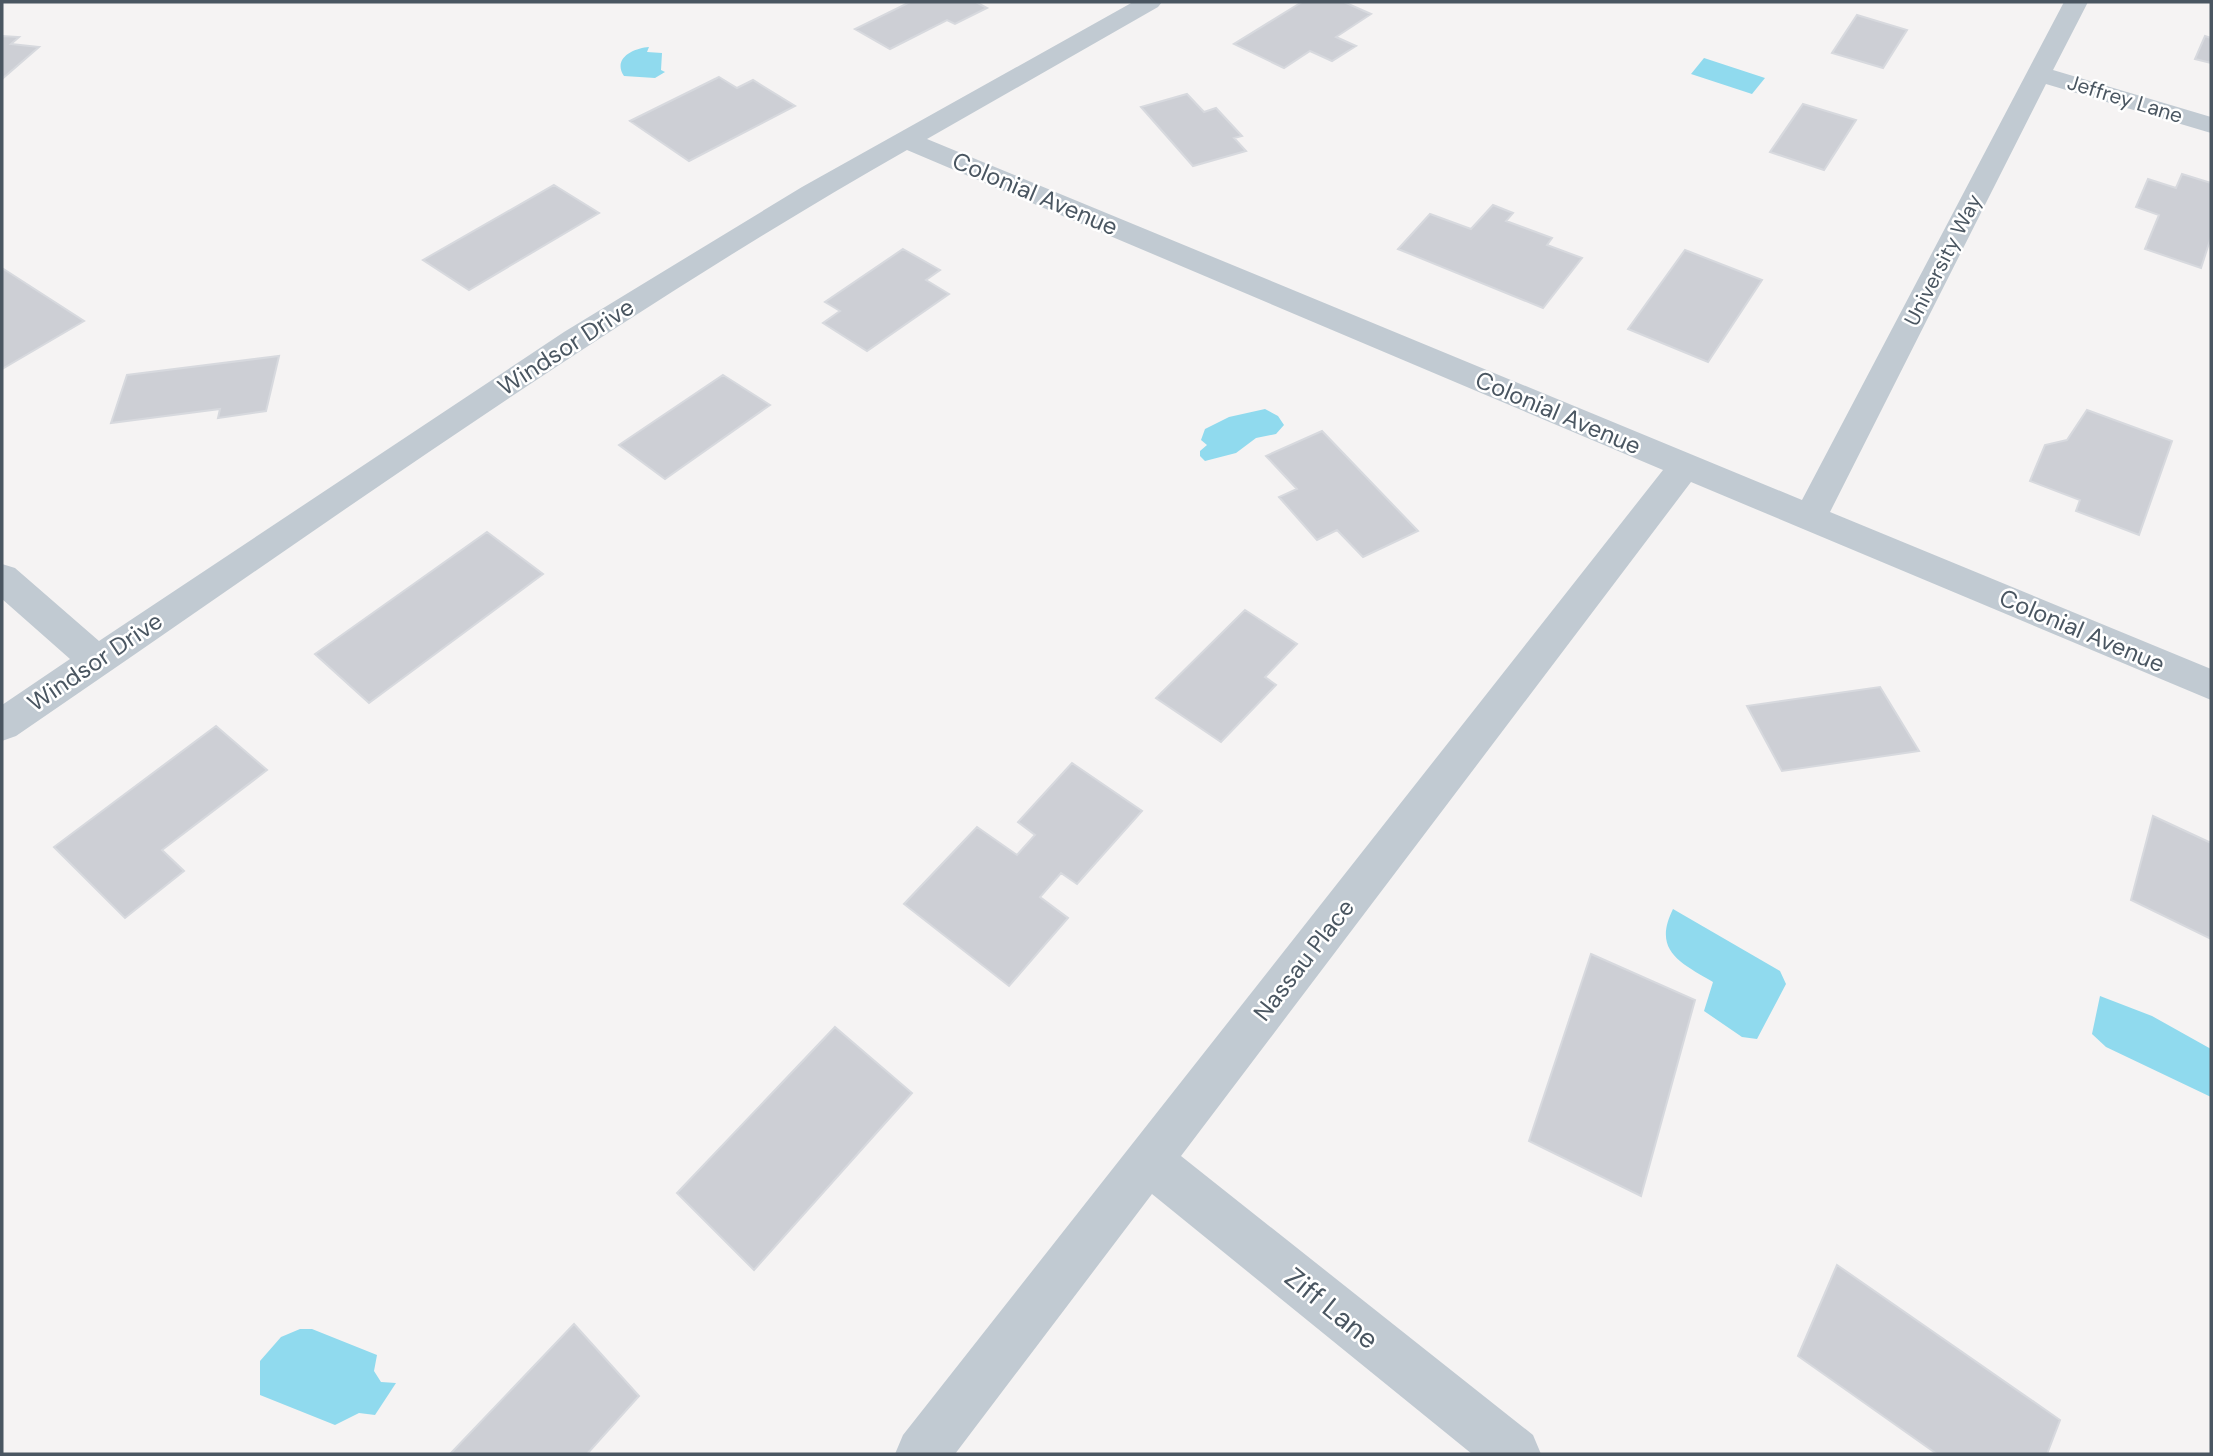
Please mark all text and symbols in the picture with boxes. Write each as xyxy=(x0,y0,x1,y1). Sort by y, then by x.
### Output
street label: Jeffrey Lane xyxy=(2064,68,2186,130)
street label: Colonial Avenue xyxy=(948,145,1123,242)
street label: University Way xyxy=(1898,189,1988,331)
street label: Windsor Drive xyxy=(492,291,640,402)
street label: Colonial Avenue xyxy=(1471,364,1646,461)
street label: Colonial Avenue xyxy=(1995,582,2170,679)
street label: Windsor Drive xyxy=(21,605,168,718)
street label: Nassau Place xyxy=(1246,892,1361,1027)
street label: Ziff Lane xyxy=(1277,1259,1386,1357)

